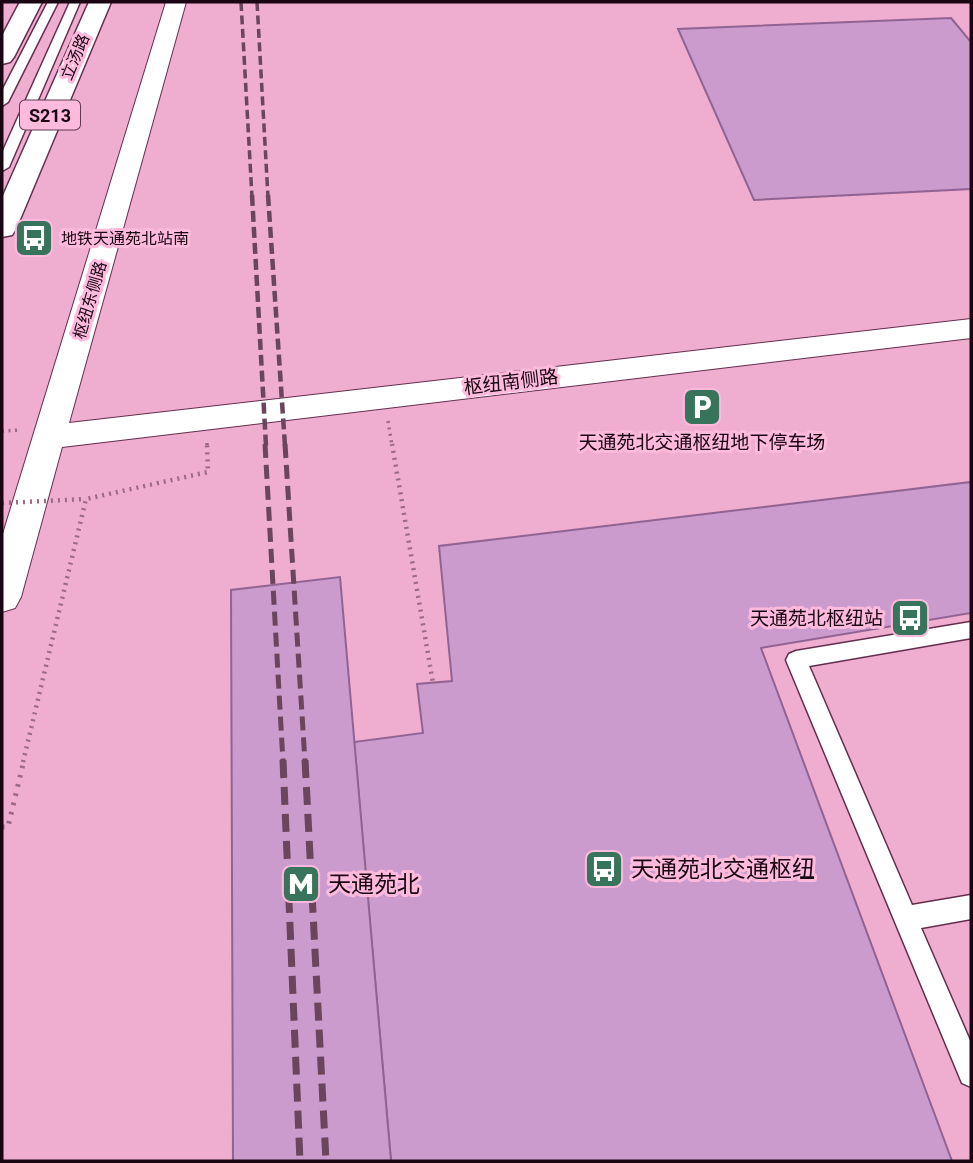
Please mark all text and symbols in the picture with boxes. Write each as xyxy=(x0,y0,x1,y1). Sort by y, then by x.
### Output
street label: 立汤路 xyxy=(57,31,93,83)
road number: S213 xyxy=(20,100,80,130)
bus stop icon: 地铁天通苑北站南 xyxy=(13,217,55,259)
place label: 地铁天通苑北站南 xyxy=(61,229,189,248)
street label: 枢纽东侧路 xyxy=(70,259,110,341)
street label: 枢纽南侧路 xyxy=(462,365,560,399)
parking icon: 天通苑北交通枢纽地下停车场 xyxy=(681,386,723,428)
place label: 天通苑北交通枢纽地下停车场 xyxy=(578,431,826,454)
bus stop icon: 天通苑北枢纽站 xyxy=(889,597,931,639)
place label: 天通苑北枢纽站 xyxy=(750,607,883,630)
bus stop icon: 天通苑北交通枢纽 xyxy=(583,848,625,890)
place label: 天通苑北交通枢纽 xyxy=(631,856,815,883)
metro station icon: 天通苑北 xyxy=(280,863,322,905)
place label: 天通苑北 xyxy=(328,871,420,898)

